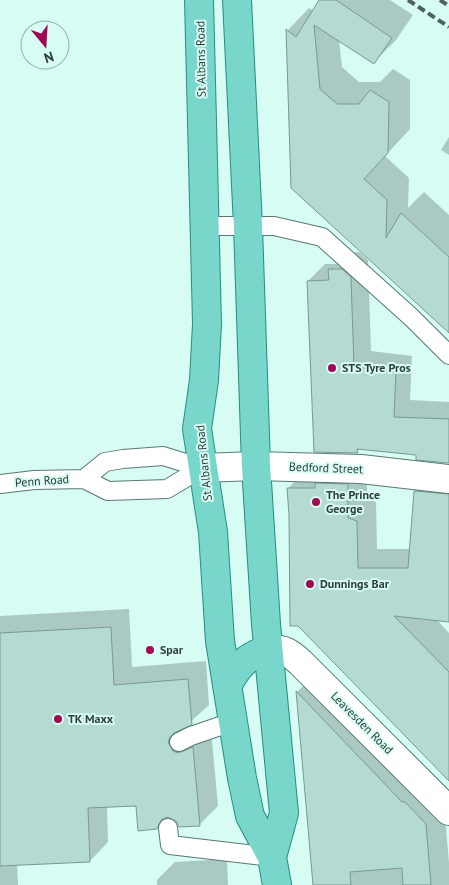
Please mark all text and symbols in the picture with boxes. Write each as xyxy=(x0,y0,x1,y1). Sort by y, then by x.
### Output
north arrow xyxy=(20,20,70,70)
street label: St Albans Road xyxy=(192,21,209,97)
text: N xyxy=(42,47,56,67)
place label: STS Tyre Pros xyxy=(342,360,411,375)
marker: STS Tyre Pros xyxy=(326,362,338,374)
street label: St Albans Road xyxy=(192,424,215,502)
street label: Bedford Street xyxy=(289,459,363,476)
street label: Penn Road xyxy=(14,471,69,490)
place label: The Prince George xyxy=(326,487,380,516)
marker: The Prince George xyxy=(310,496,322,508)
place label: Dunnings Bar xyxy=(320,576,390,591)
marker: Dunnings Bar xyxy=(304,578,316,590)
place label: Spar xyxy=(160,642,184,657)
marker: Spar xyxy=(144,644,156,656)
street label: Leavesden Road xyxy=(328,688,397,757)
place label: TK Maxx xyxy=(68,711,114,726)
marker: TK Maxx xyxy=(52,713,64,725)

